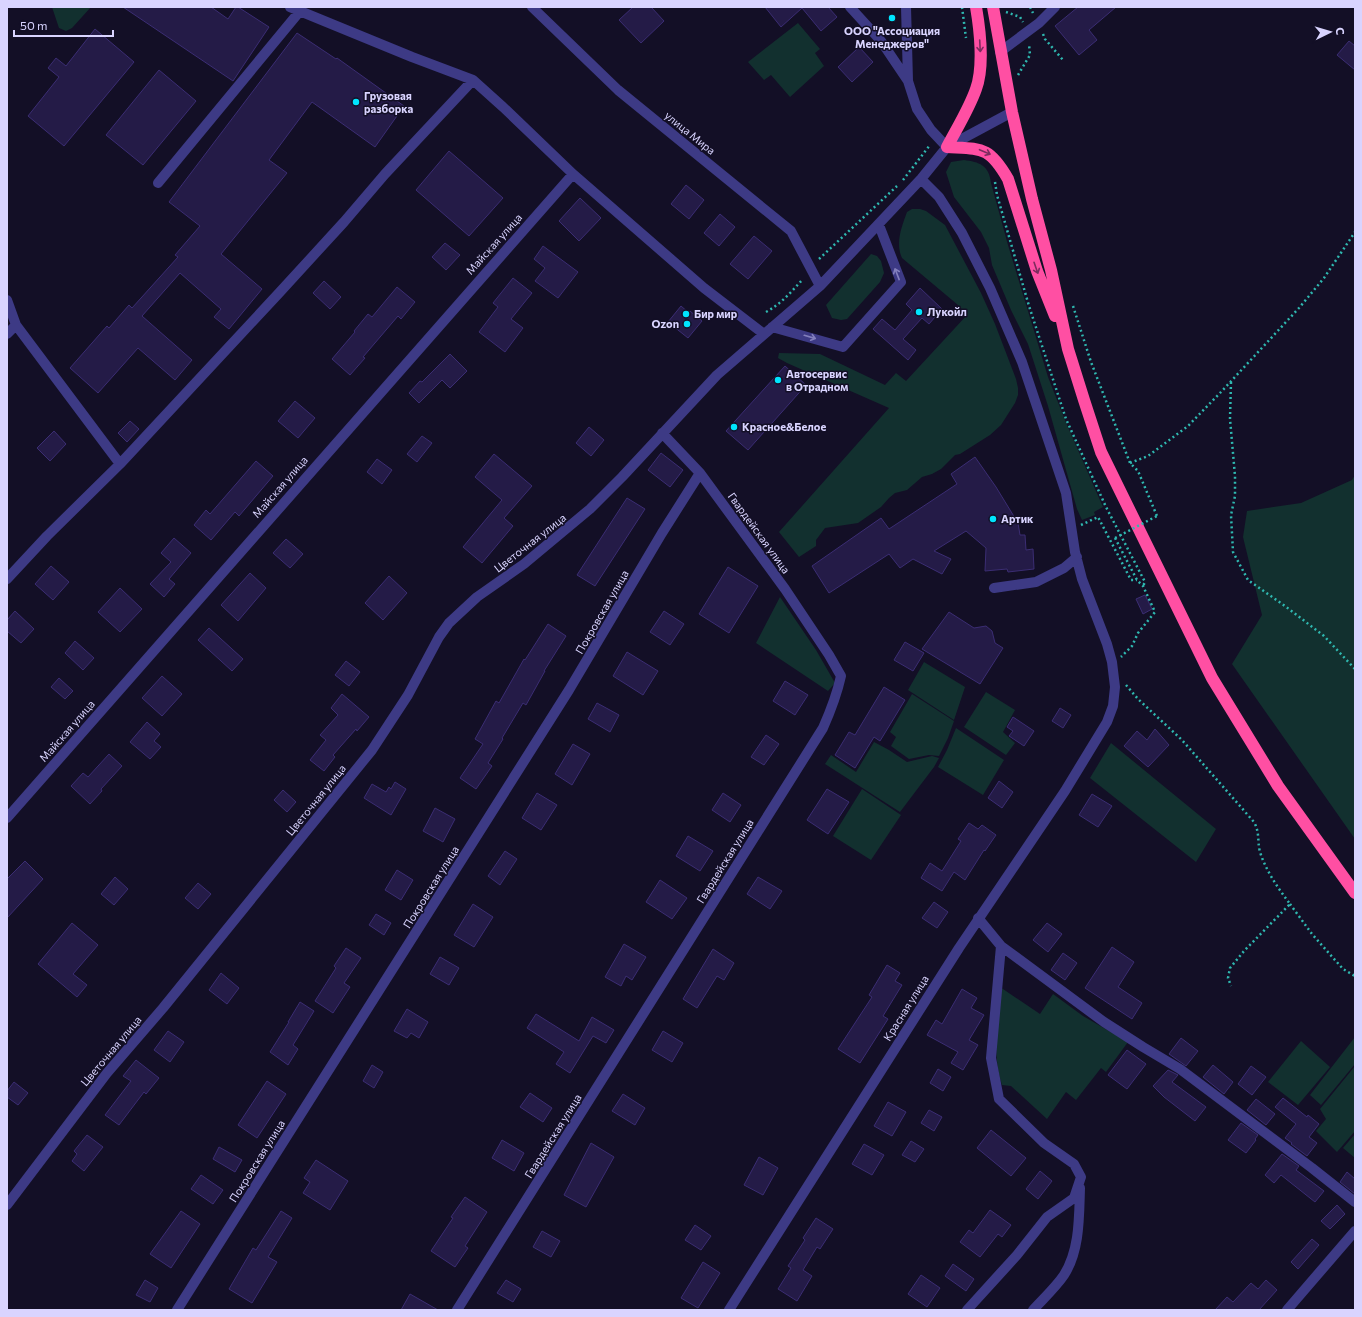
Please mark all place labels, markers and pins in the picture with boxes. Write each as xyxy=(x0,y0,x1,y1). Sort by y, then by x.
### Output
marker: ООО "Ассоциация Менеджеров" xyxy=(887,13,897,23)
place label: ООО "Ассоциация Менеджеров" xyxy=(844,24,940,50)
place label: Грузовая разборка xyxy=(364,89,414,115)
marker: Грузовая разборка xyxy=(351,97,361,107)
place label: Лукойл xyxy=(927,305,967,318)
place label: Бир мир xyxy=(694,307,738,320)
marker: Лукойл xyxy=(914,307,924,317)
marker: Бир мир xyxy=(681,309,691,319)
place label: Ozon xyxy=(651,317,679,330)
marker: Ozon xyxy=(682,319,692,329)
place label: Автосервис в Отрадном xyxy=(786,367,848,393)
marker: Автосервис в Отрадном xyxy=(773,375,783,385)
place label: Красное&Белое xyxy=(742,420,826,433)
marker: Красное&Белое xyxy=(729,422,739,432)
place label: Артик xyxy=(1001,512,1034,525)
marker: Артик xyxy=(988,514,998,524)

